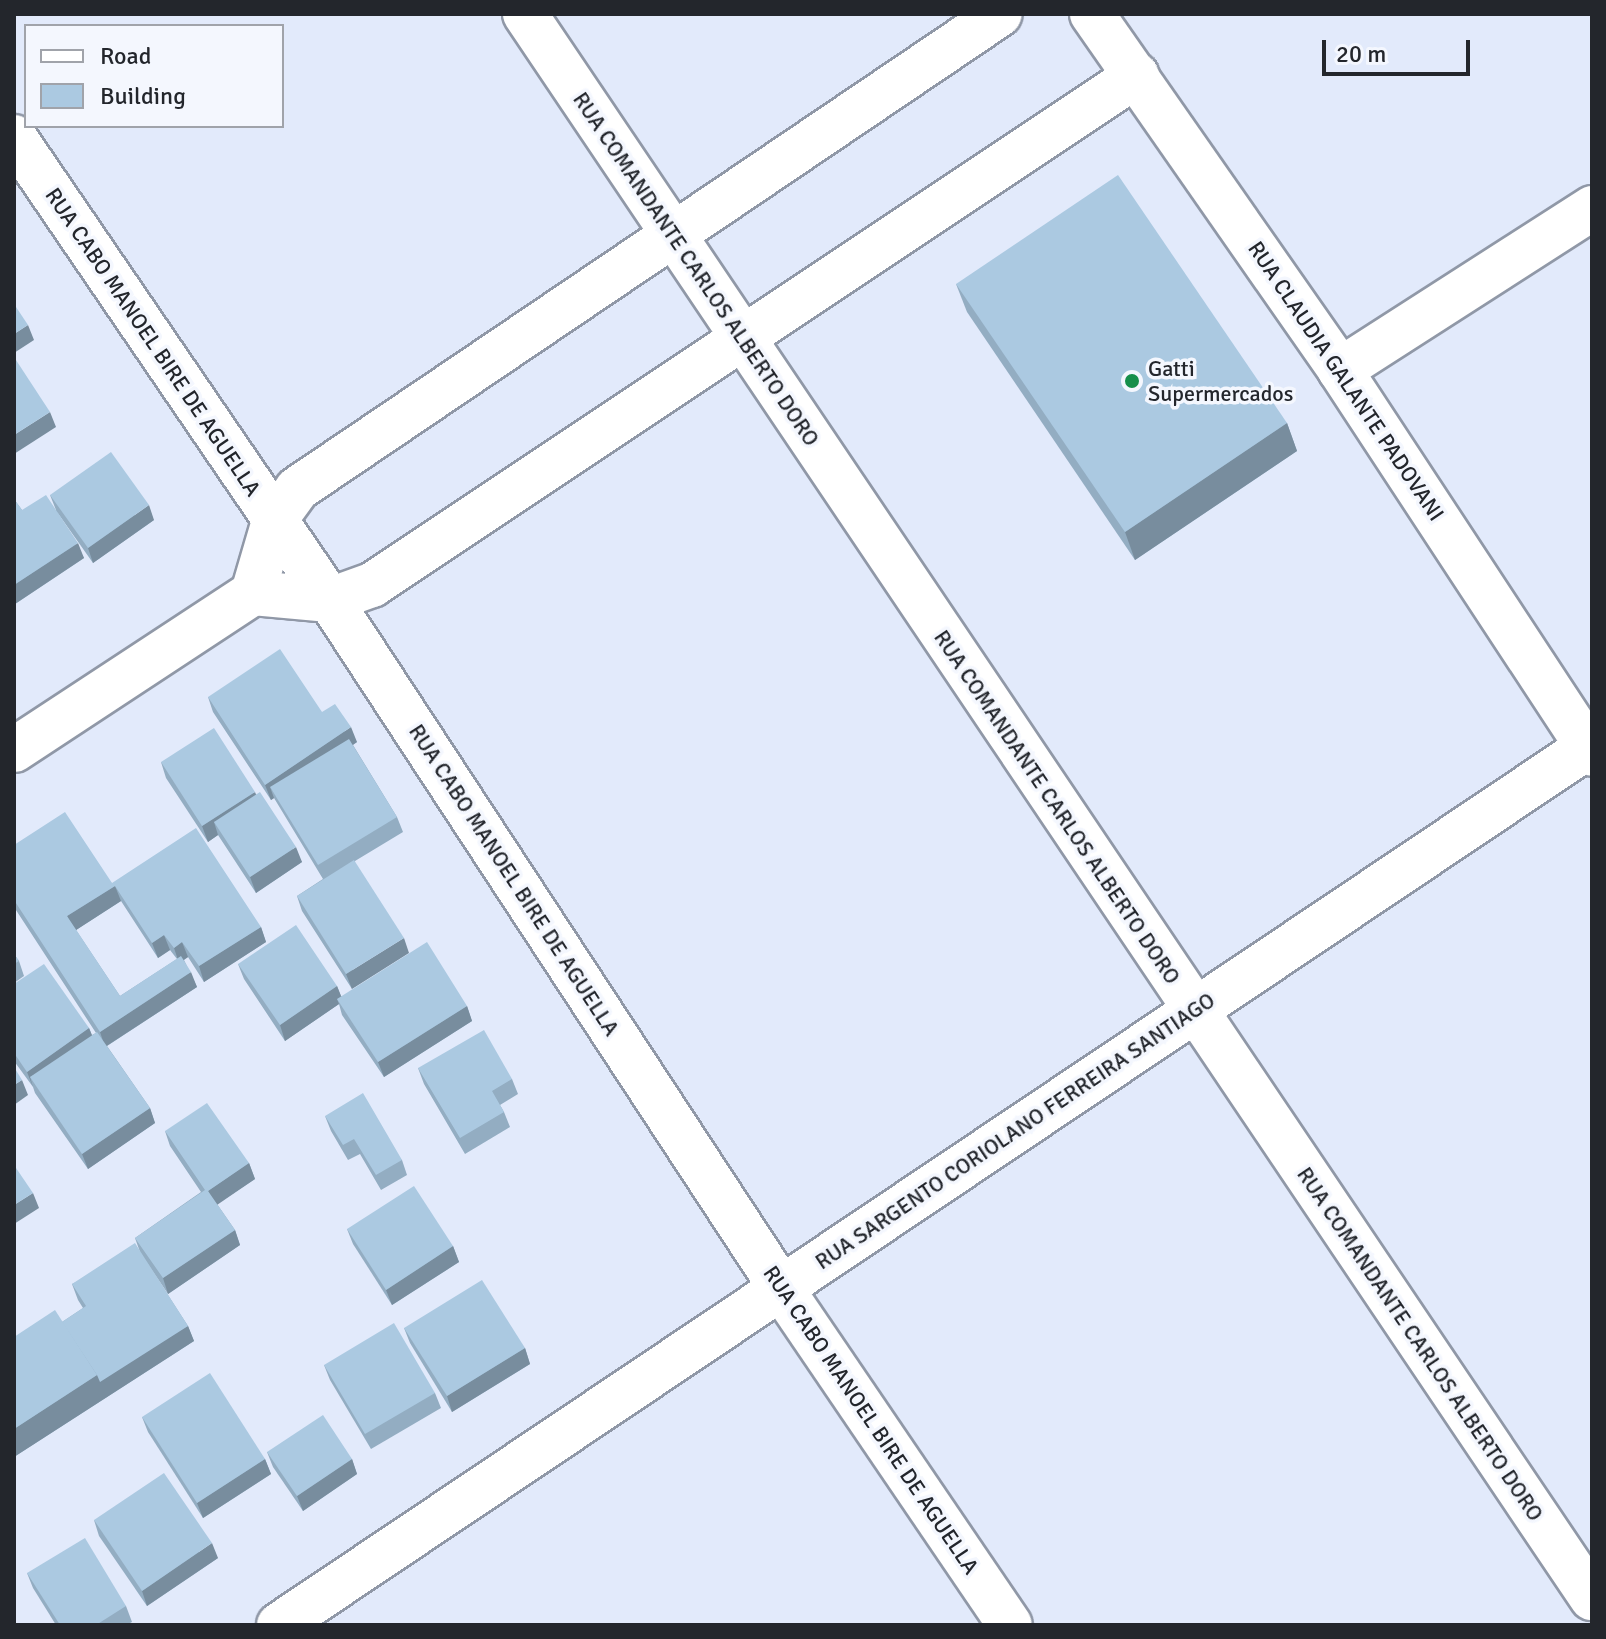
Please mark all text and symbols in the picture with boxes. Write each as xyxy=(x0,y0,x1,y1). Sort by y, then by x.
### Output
legend xyxy=(24,24,284,128)
scale bar xyxy=(1326,24,1474,74)
text: 20 m xyxy=(1336,39,1386,69)
text: Road xyxy=(100,41,151,71)
text: Building xyxy=(100,81,186,111)
street label: RUA COMANDANTE CARLOS ALBERTO DORO xyxy=(567,87,825,451)
street label: RUA CABO MANOEL BIRE DE AGUELLA xyxy=(40,183,266,501)
street label: RUA CLAUDIA GALANTE PADOVANI xyxy=(1242,236,1450,526)
place label: Gatti Supermercados xyxy=(1148,355,1293,406)
marker: Gatti Supermercados xyxy=(1123,372,1141,390)
street label: RUA COMANDANTE CARLOS ALBERTO DORO xyxy=(928,625,1186,989)
street label: RUA CABO MANOEL BIRE DE AGUELLA xyxy=(403,719,625,1041)
street label: RUA SARGENTO CORIOLANO FERREIRA SANTIAGO xyxy=(810,987,1220,1275)
street label: RUA COMANDANTE CARLOS ALBERTO DORO xyxy=(1291,1162,1549,1526)
street label: RUA CABO MANOEL BIRE DE AGUELLA xyxy=(758,1261,984,1579)

